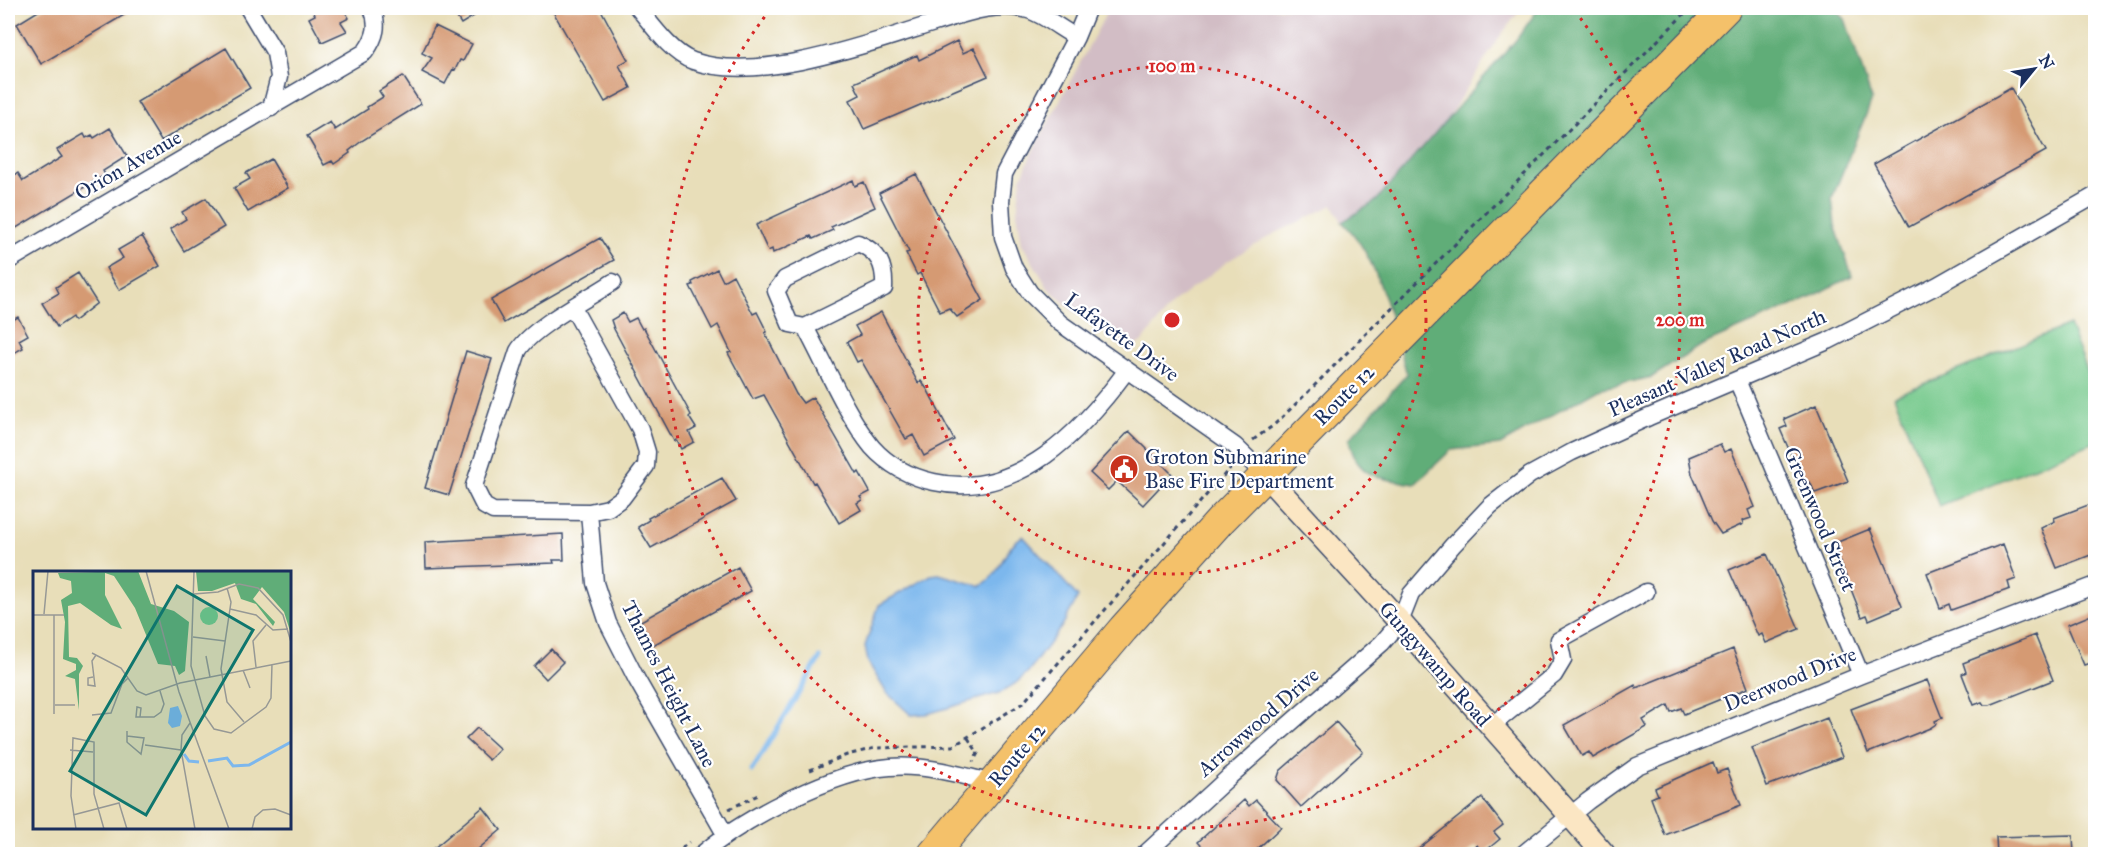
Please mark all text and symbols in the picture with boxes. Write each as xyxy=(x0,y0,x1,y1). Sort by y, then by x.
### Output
north arrow xyxy=(2004,39,2064,99)
text: N xyxy=(2035,51,2058,73)
text: 100 m xyxy=(1149,55,1196,77)
street label: Orion Avenue xyxy=(70,124,186,206)
street label: Lafayette Drive xyxy=(1060,287,1184,387)
street label: Pleasant Valley Road North xyxy=(1604,303,1830,423)
text: 200 m xyxy=(1656,309,1705,331)
centre of rings xyxy=(1162,310,1182,330)
street label: Route 12 xyxy=(1308,359,1380,431)
street label: Greenwood Street xyxy=(1778,443,1862,596)
place label: Groton Submarine Base Fire Department xyxy=(1145,444,1335,494)
public building icon: Groton Submarine Base Fire Department xyxy=(1108,453,1140,485)
inset map xyxy=(33,571,291,829)
street label: Thames Height Lane xyxy=(616,596,722,772)
street label: Gungywamp Road xyxy=(1374,596,1497,732)
street label: Deerwood Drive xyxy=(1720,640,1860,717)
street label: Arrowwood Drive xyxy=(1191,662,1324,783)
street label: Route 12 xyxy=(983,717,1052,792)

